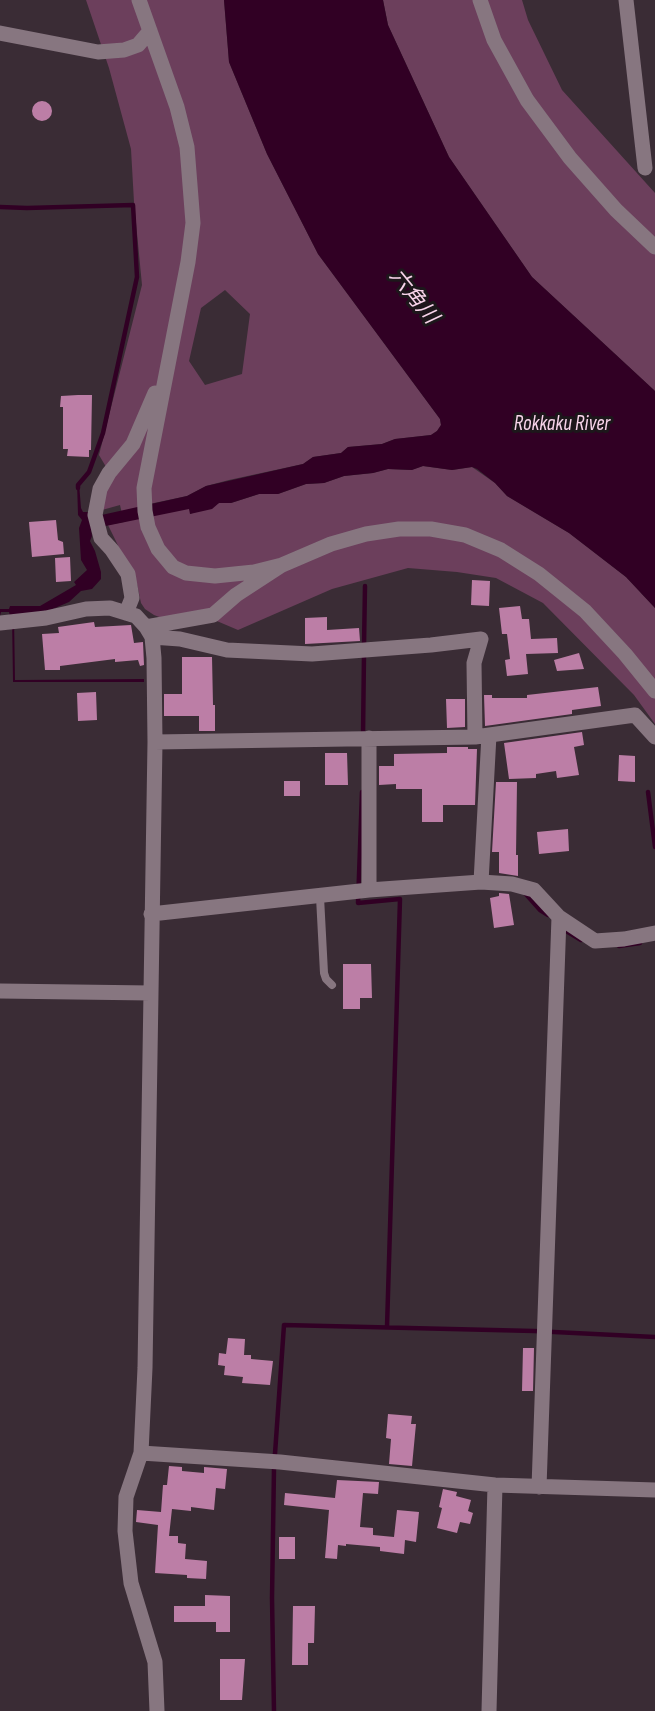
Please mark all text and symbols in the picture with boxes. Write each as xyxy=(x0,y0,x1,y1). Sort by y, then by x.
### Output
water label: 六角川 xyxy=(383,265,443,329)
water label: Rokkaku River xyxy=(514,412,610,438)

